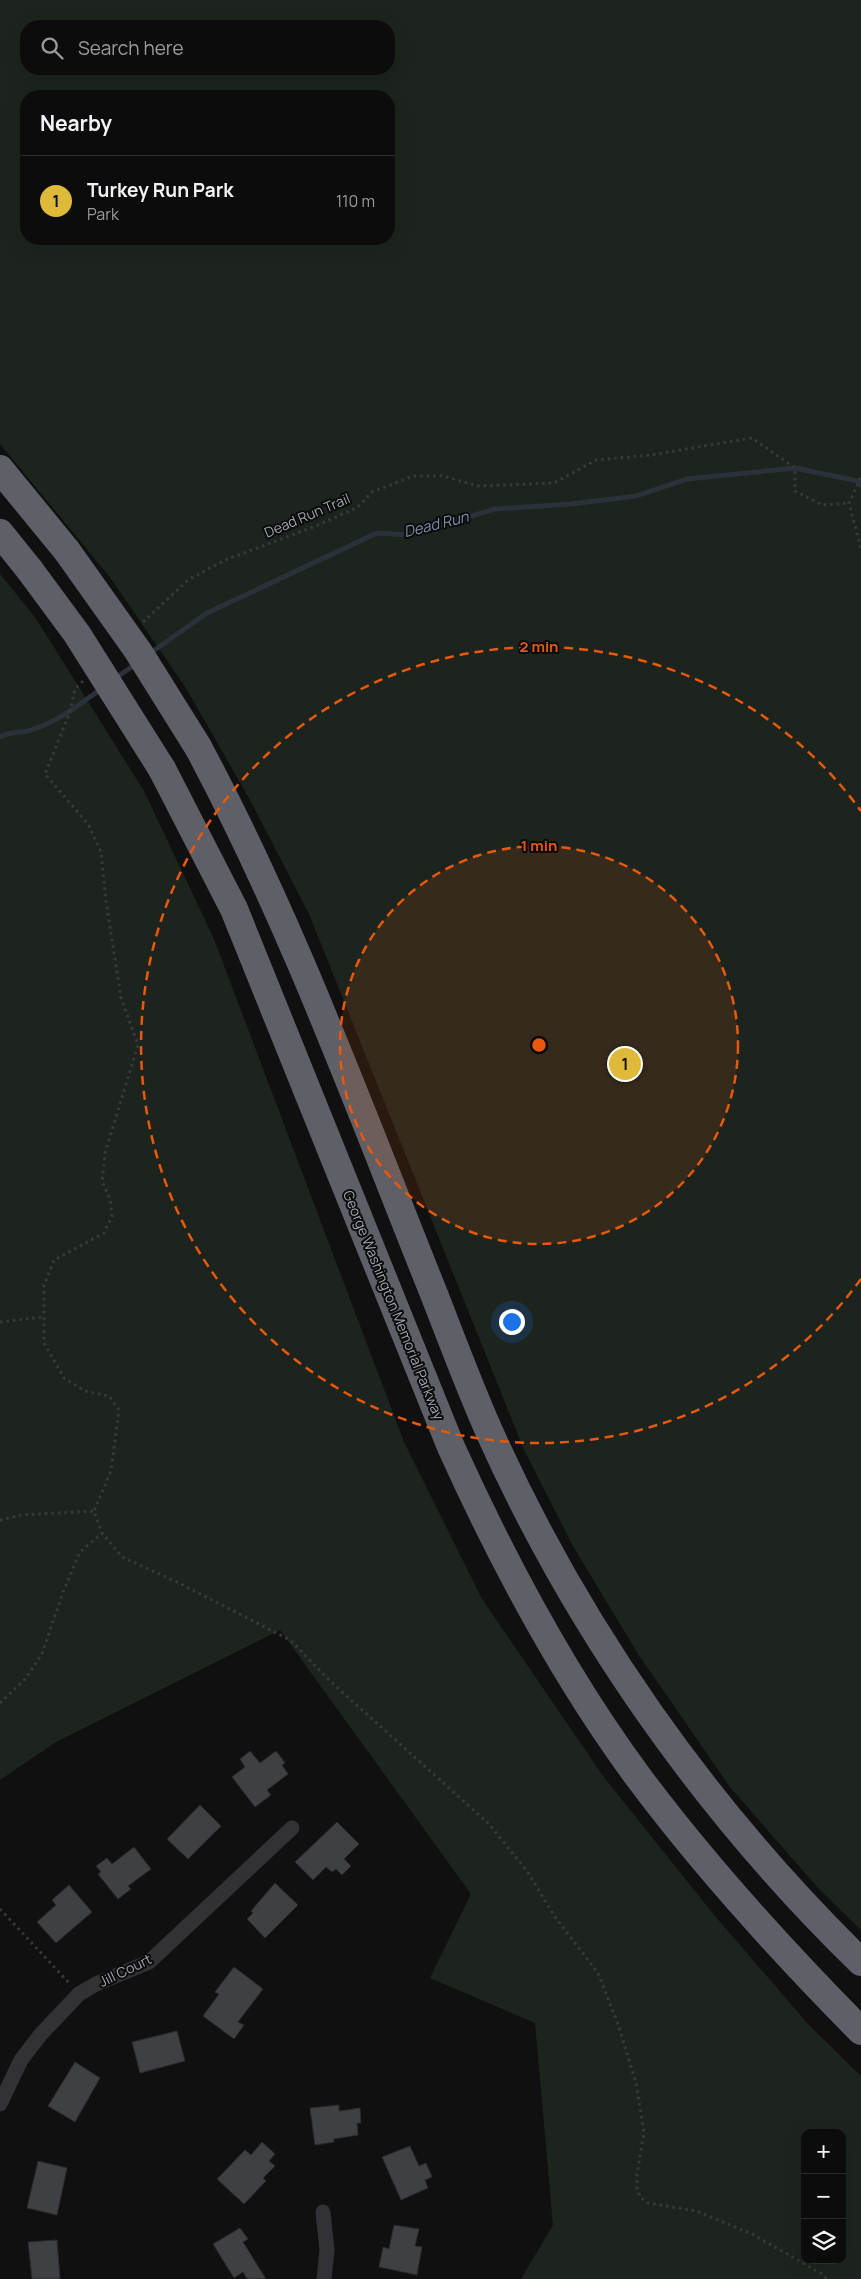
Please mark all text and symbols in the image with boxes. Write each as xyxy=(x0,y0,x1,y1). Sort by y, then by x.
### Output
search box xyxy=(20,20,395,75)
icon: search xyxy=(38,34,66,62)
text: Search here xyxy=(78,35,184,61)
text: Nearby xyxy=(40,109,112,137)
text: Turkey Run Park xyxy=(87,177,233,203)
text: 1 xyxy=(52,190,60,212)
text: 110 m xyxy=(336,190,375,212)
text: Park xyxy=(87,203,119,225)
street label: Dead Run Trail xyxy=(261,488,353,542)
water label: Dead Run xyxy=(401,506,472,542)
text: 2 min xyxy=(519,636,559,657)
text: 1 min xyxy=(521,835,557,856)
centre of rings xyxy=(530,1036,548,1054)
pin: 1 xyxy=(609,1045,641,1083)
street label: George Washington Memorial Parkway xyxy=(339,1187,449,1423)
your location xyxy=(499,1309,525,1335)
street label: Jill Court xyxy=(96,1949,155,1991)
map controls xyxy=(801,2129,846,2264)
button: + xyxy=(801,2129,846,2174)
button: − xyxy=(801,2174,846,2219)
button: layers xyxy=(801,2219,846,2264)

